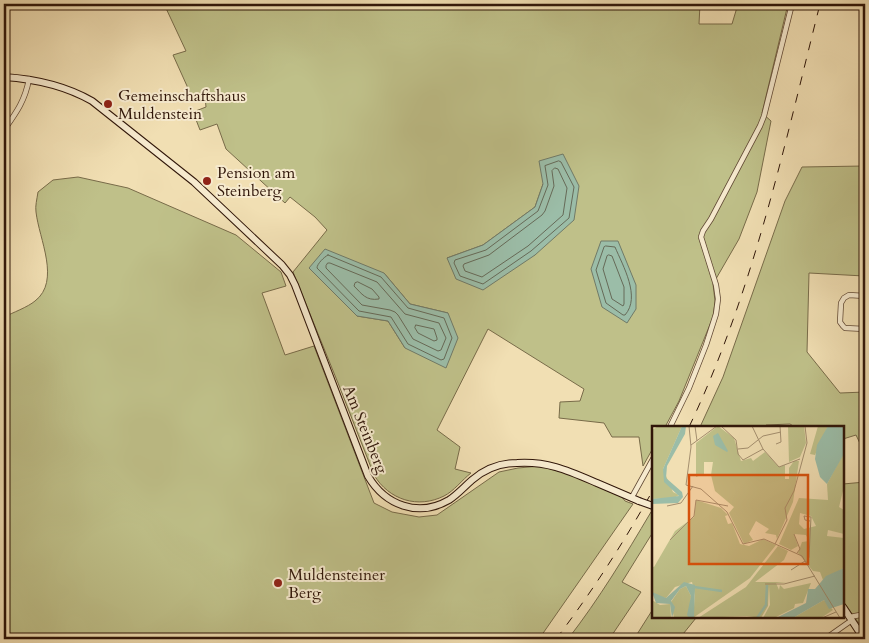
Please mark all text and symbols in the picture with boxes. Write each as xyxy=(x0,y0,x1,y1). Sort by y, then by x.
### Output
place label: Gemeinschaftshaus Muldenstein xyxy=(118,85,246,125)
marker: Gemeinschaftshaus Muldenstein xyxy=(102,98,114,110)
place label: Pension am Steinberg xyxy=(217,162,296,202)
marker: Pension am Steinberg xyxy=(201,175,213,187)
street label: Am Steinberg xyxy=(337,382,393,477)
inset map xyxy=(652,426,844,618)
place label: Muldensteiner Berg xyxy=(288,564,385,604)
marker: Muldensteiner Berg xyxy=(272,577,284,589)

